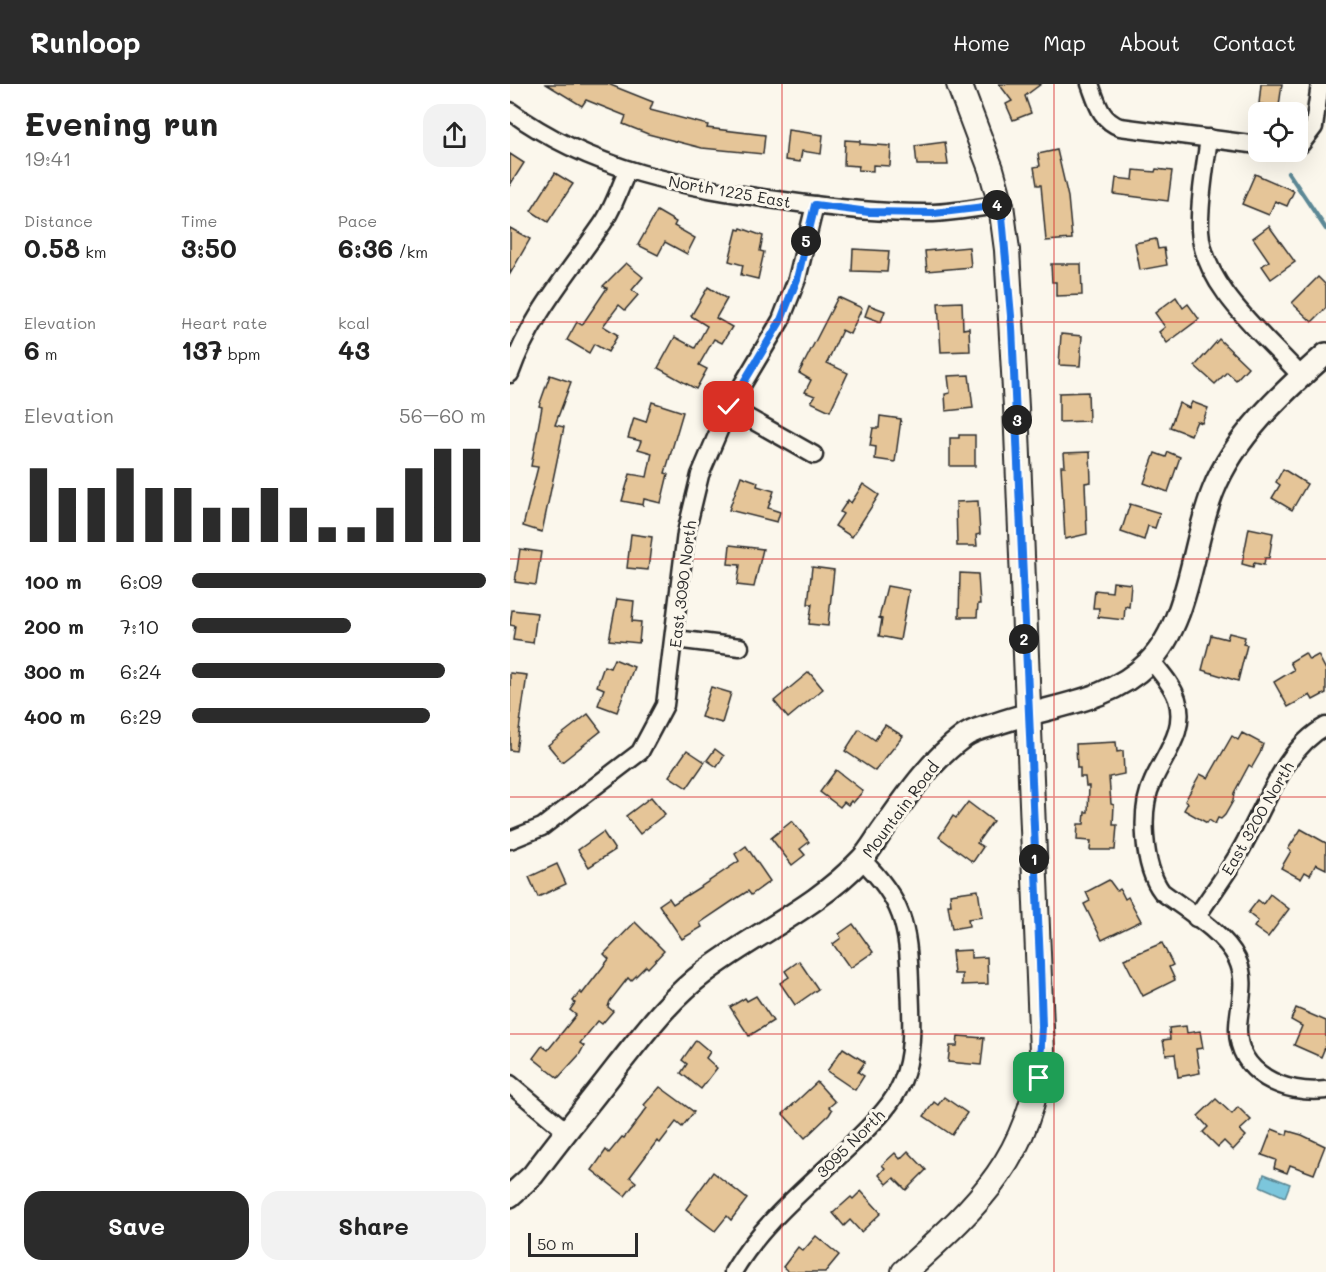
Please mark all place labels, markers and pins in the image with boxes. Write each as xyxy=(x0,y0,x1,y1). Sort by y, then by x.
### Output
pin: 4 xyxy=(982,190,1012,220)
pin: 5 xyxy=(791,226,821,256)
pin xyxy=(703,381,754,432)
pin: 3 xyxy=(1002,405,1032,435)
pin: 2 xyxy=(1009,624,1039,654)
pin: 1 xyxy=(1019,844,1049,874)
pin xyxy=(1013,1052,1064,1103)

